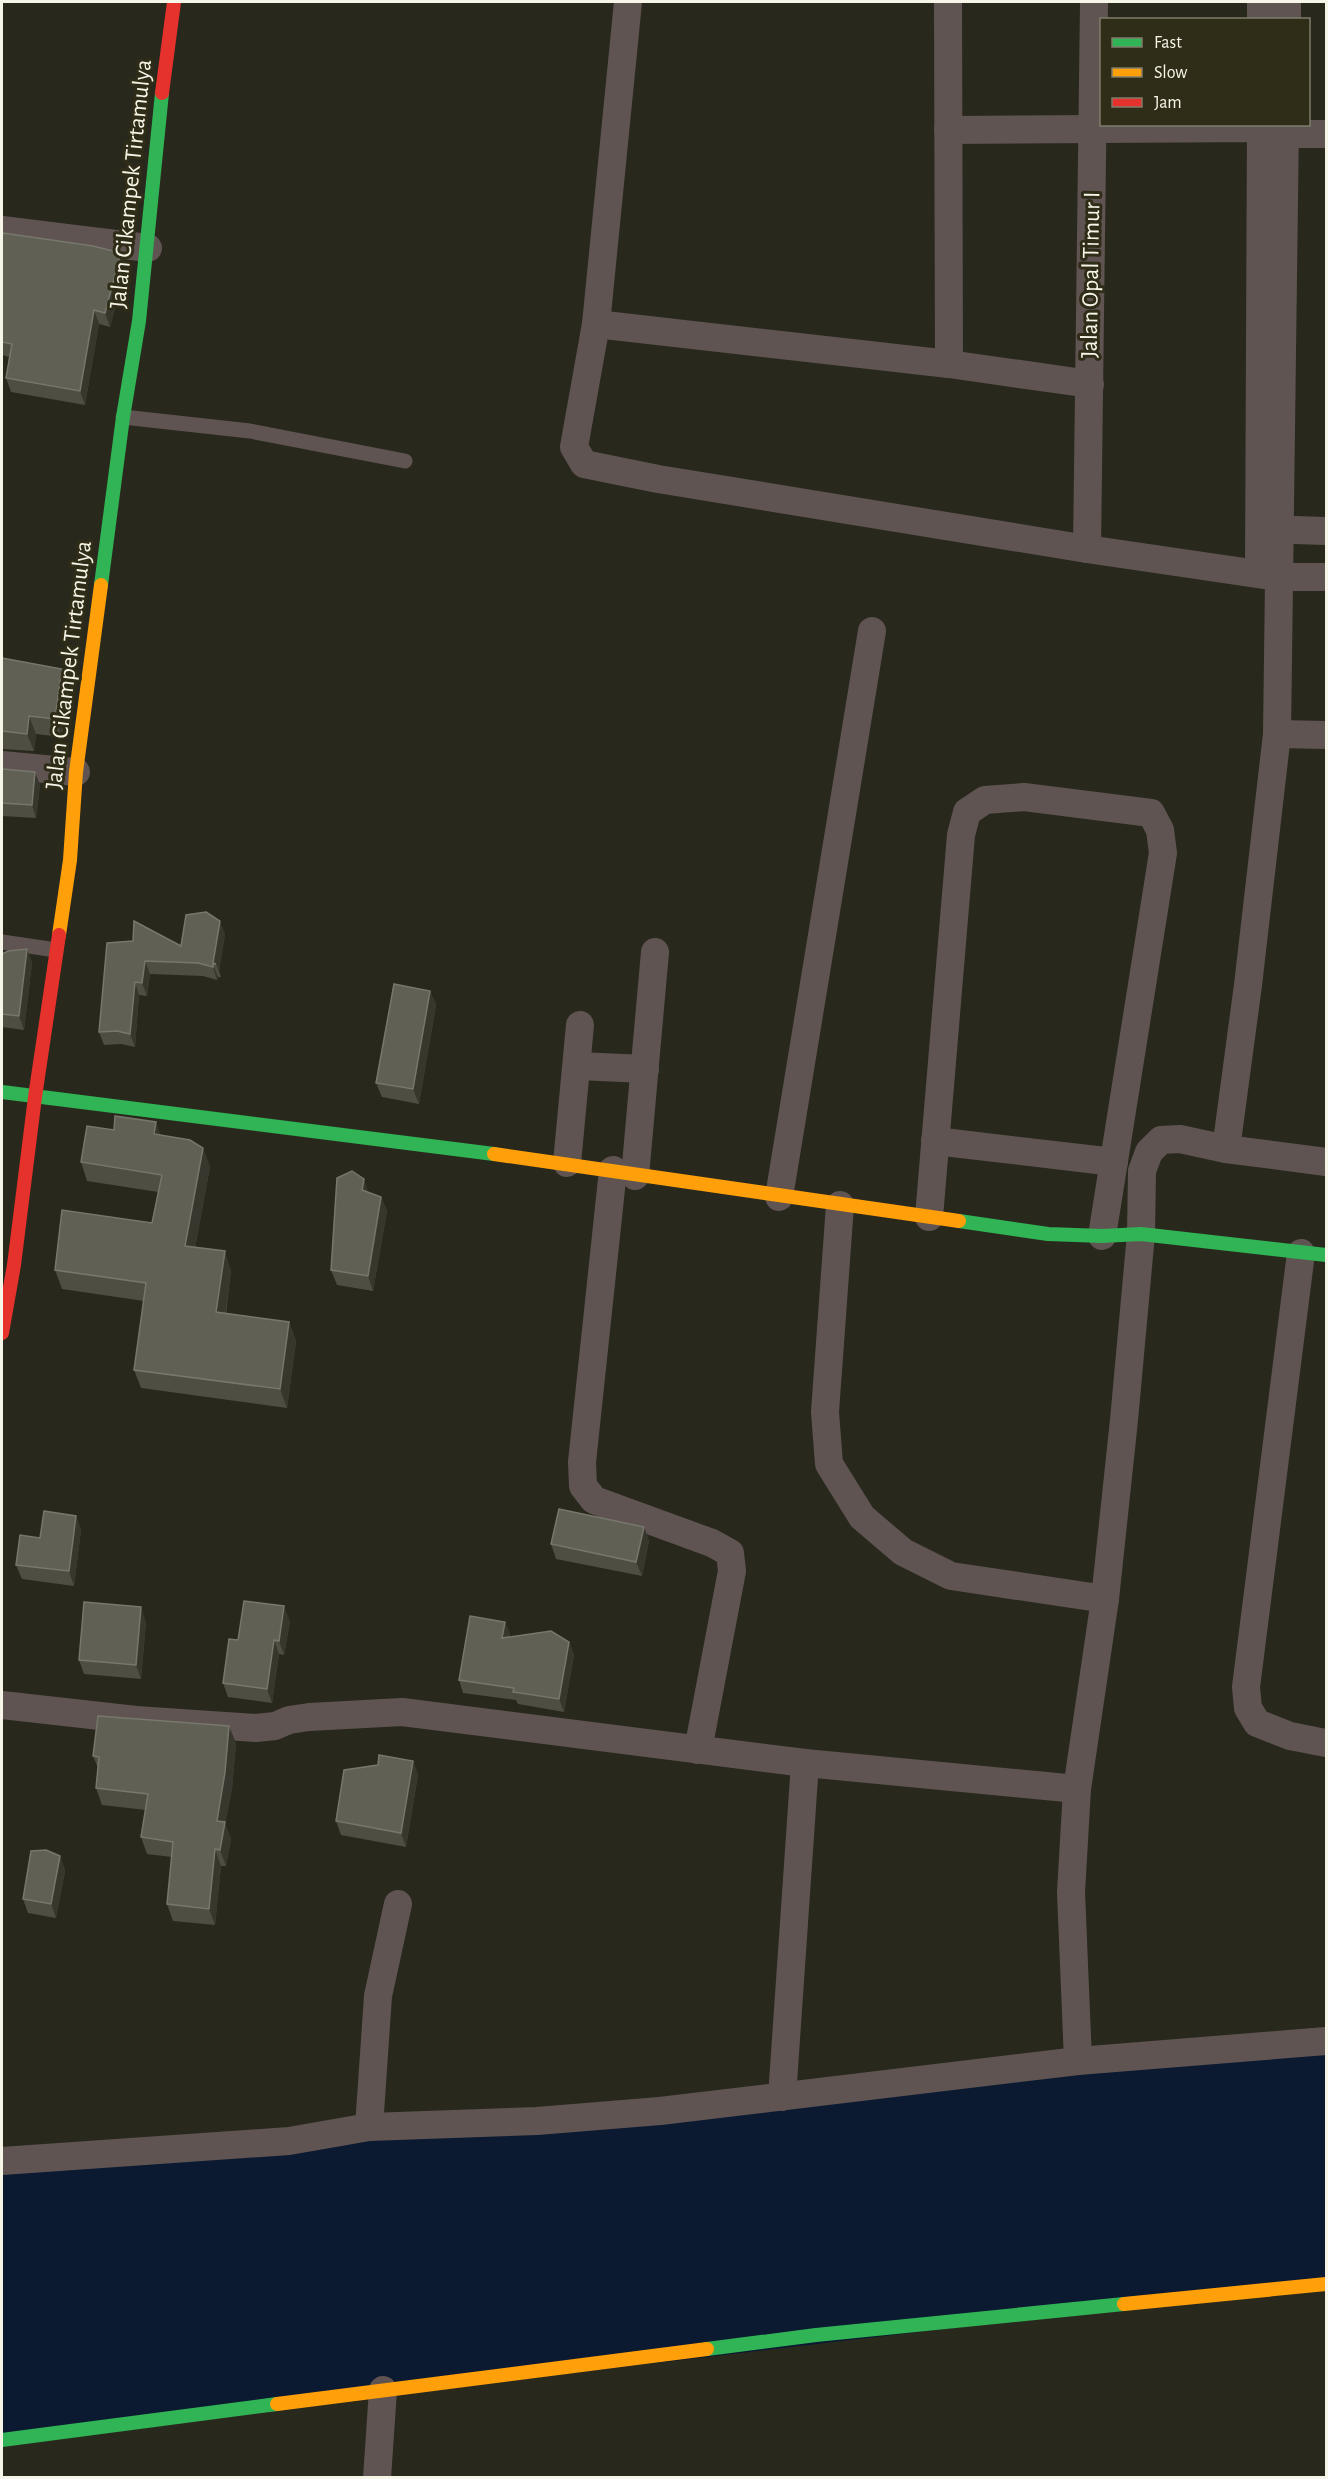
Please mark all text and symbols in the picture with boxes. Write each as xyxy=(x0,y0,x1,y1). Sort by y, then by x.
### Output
legend xyxy=(1100,18,1310,126)
text: Fast xyxy=(1154,34,1182,52)
street label: Jalan Cikampek Tirtamulya xyxy=(106,58,156,310)
text: Slow xyxy=(1154,64,1187,82)
text: Jam xyxy=(1154,94,1182,112)
street label: Jalan Opal Timur I xyxy=(1078,192,1104,358)
street label: Jalan Cikampek Tirtamulya xyxy=(42,539,96,791)

